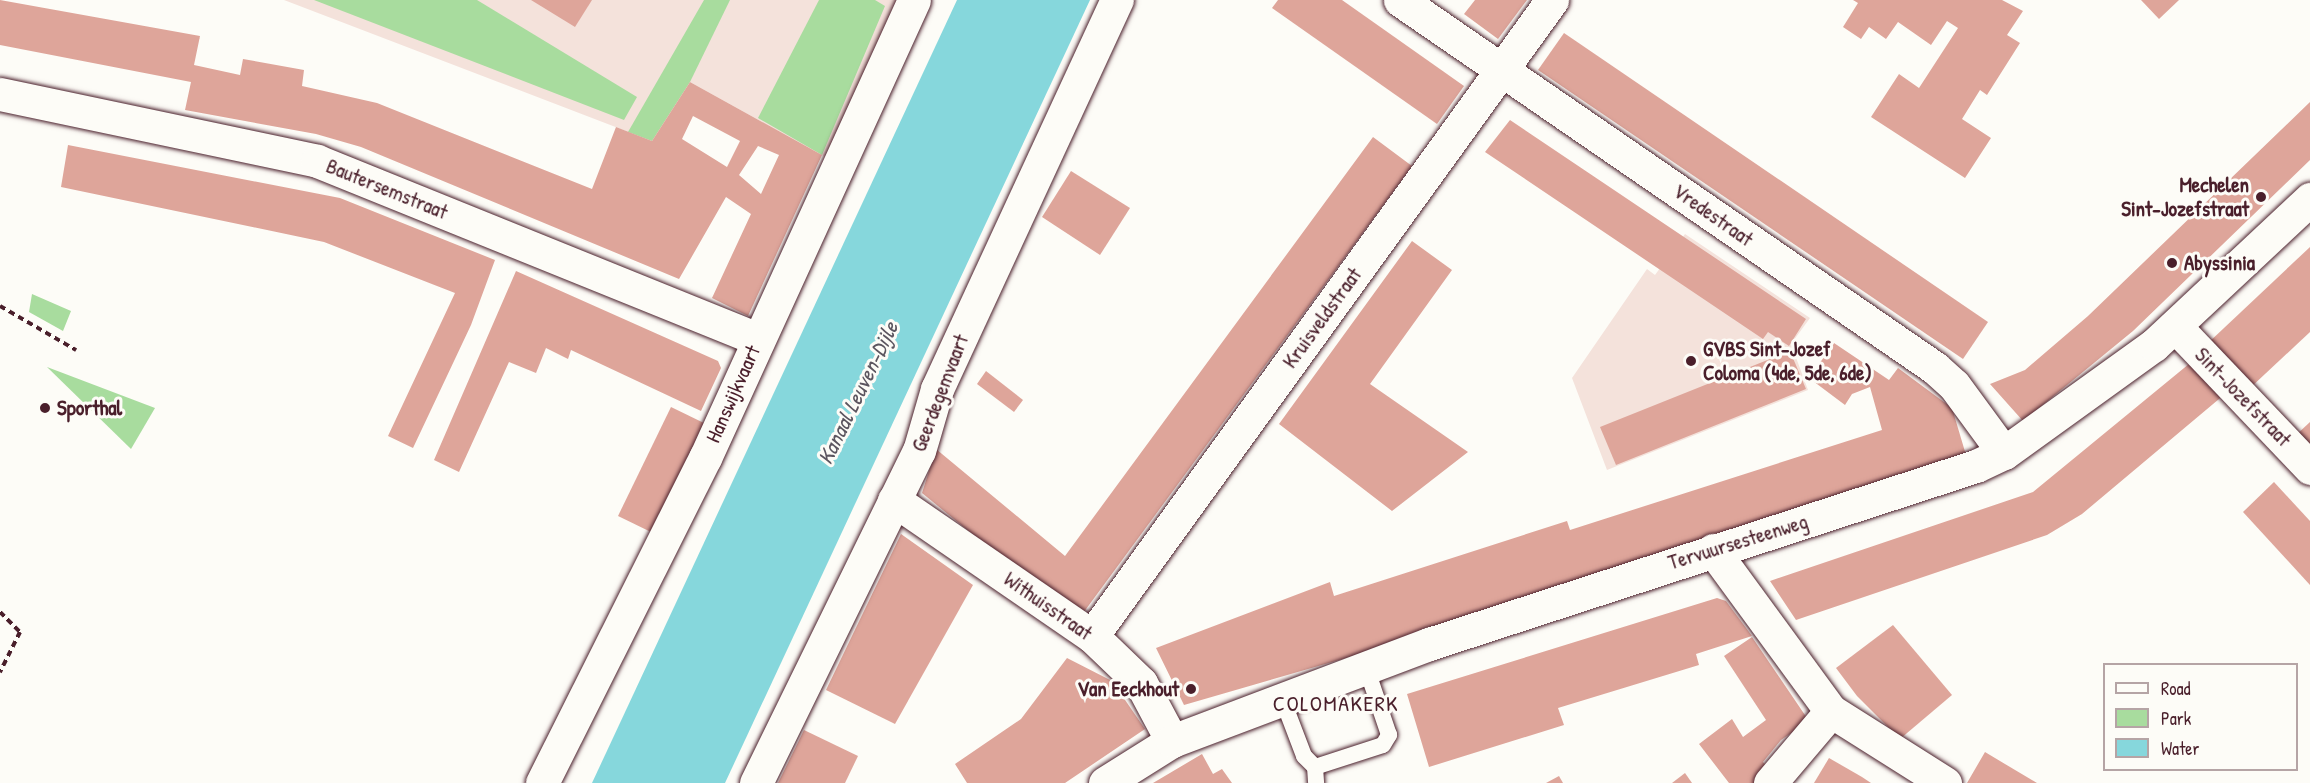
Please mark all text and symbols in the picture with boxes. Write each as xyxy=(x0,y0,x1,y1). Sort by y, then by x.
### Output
street label: Bautersemstraat xyxy=(323,153,451,225)
place label: Mechelen Sint-Jozefstraat xyxy=(2121,172,2249,222)
street label: Vredestraat xyxy=(1668,178,1758,252)
marker: Mechelen Sint-Jozefstraat xyxy=(2254,190,2268,204)
place label: Abyssinia xyxy=(2184,250,2255,276)
marker: Abyssinia xyxy=(2165,256,2179,270)
street label: Kruisveldstraat xyxy=(1277,263,1367,373)
water label: Kanaal Leuven-Dijle xyxy=(812,317,904,469)
street label: Geerdegemvaart xyxy=(906,331,974,455)
place label: GVBS Sint-Jozef Coloma (4de, 5de, 6de) xyxy=(1703,336,1872,386)
street label: Hanswijkvaart xyxy=(700,341,766,447)
street label: Sint-Jozefstraat xyxy=(2190,342,2296,452)
marker: GVBS Sint-Jozef Coloma (4de, 5de, 6de) xyxy=(1684,354,1698,368)
place label: Sporthal xyxy=(57,395,122,421)
marker: Sporthal xyxy=(38,401,52,415)
street label: Tervuursesteenweg xyxy=(1665,509,1811,575)
street label: Withuisstraat xyxy=(999,566,1097,646)
legend xyxy=(2103,663,2298,771)
place label: Van Eeckhout xyxy=(1077,676,1179,702)
text: Road xyxy=(2161,676,2191,701)
marker: Van Eeckhout xyxy=(1184,682,1198,696)
district label: COLOMAKERK xyxy=(1273,691,1399,717)
text: Park xyxy=(2161,706,2191,731)
text: Water xyxy=(2161,736,2199,761)

